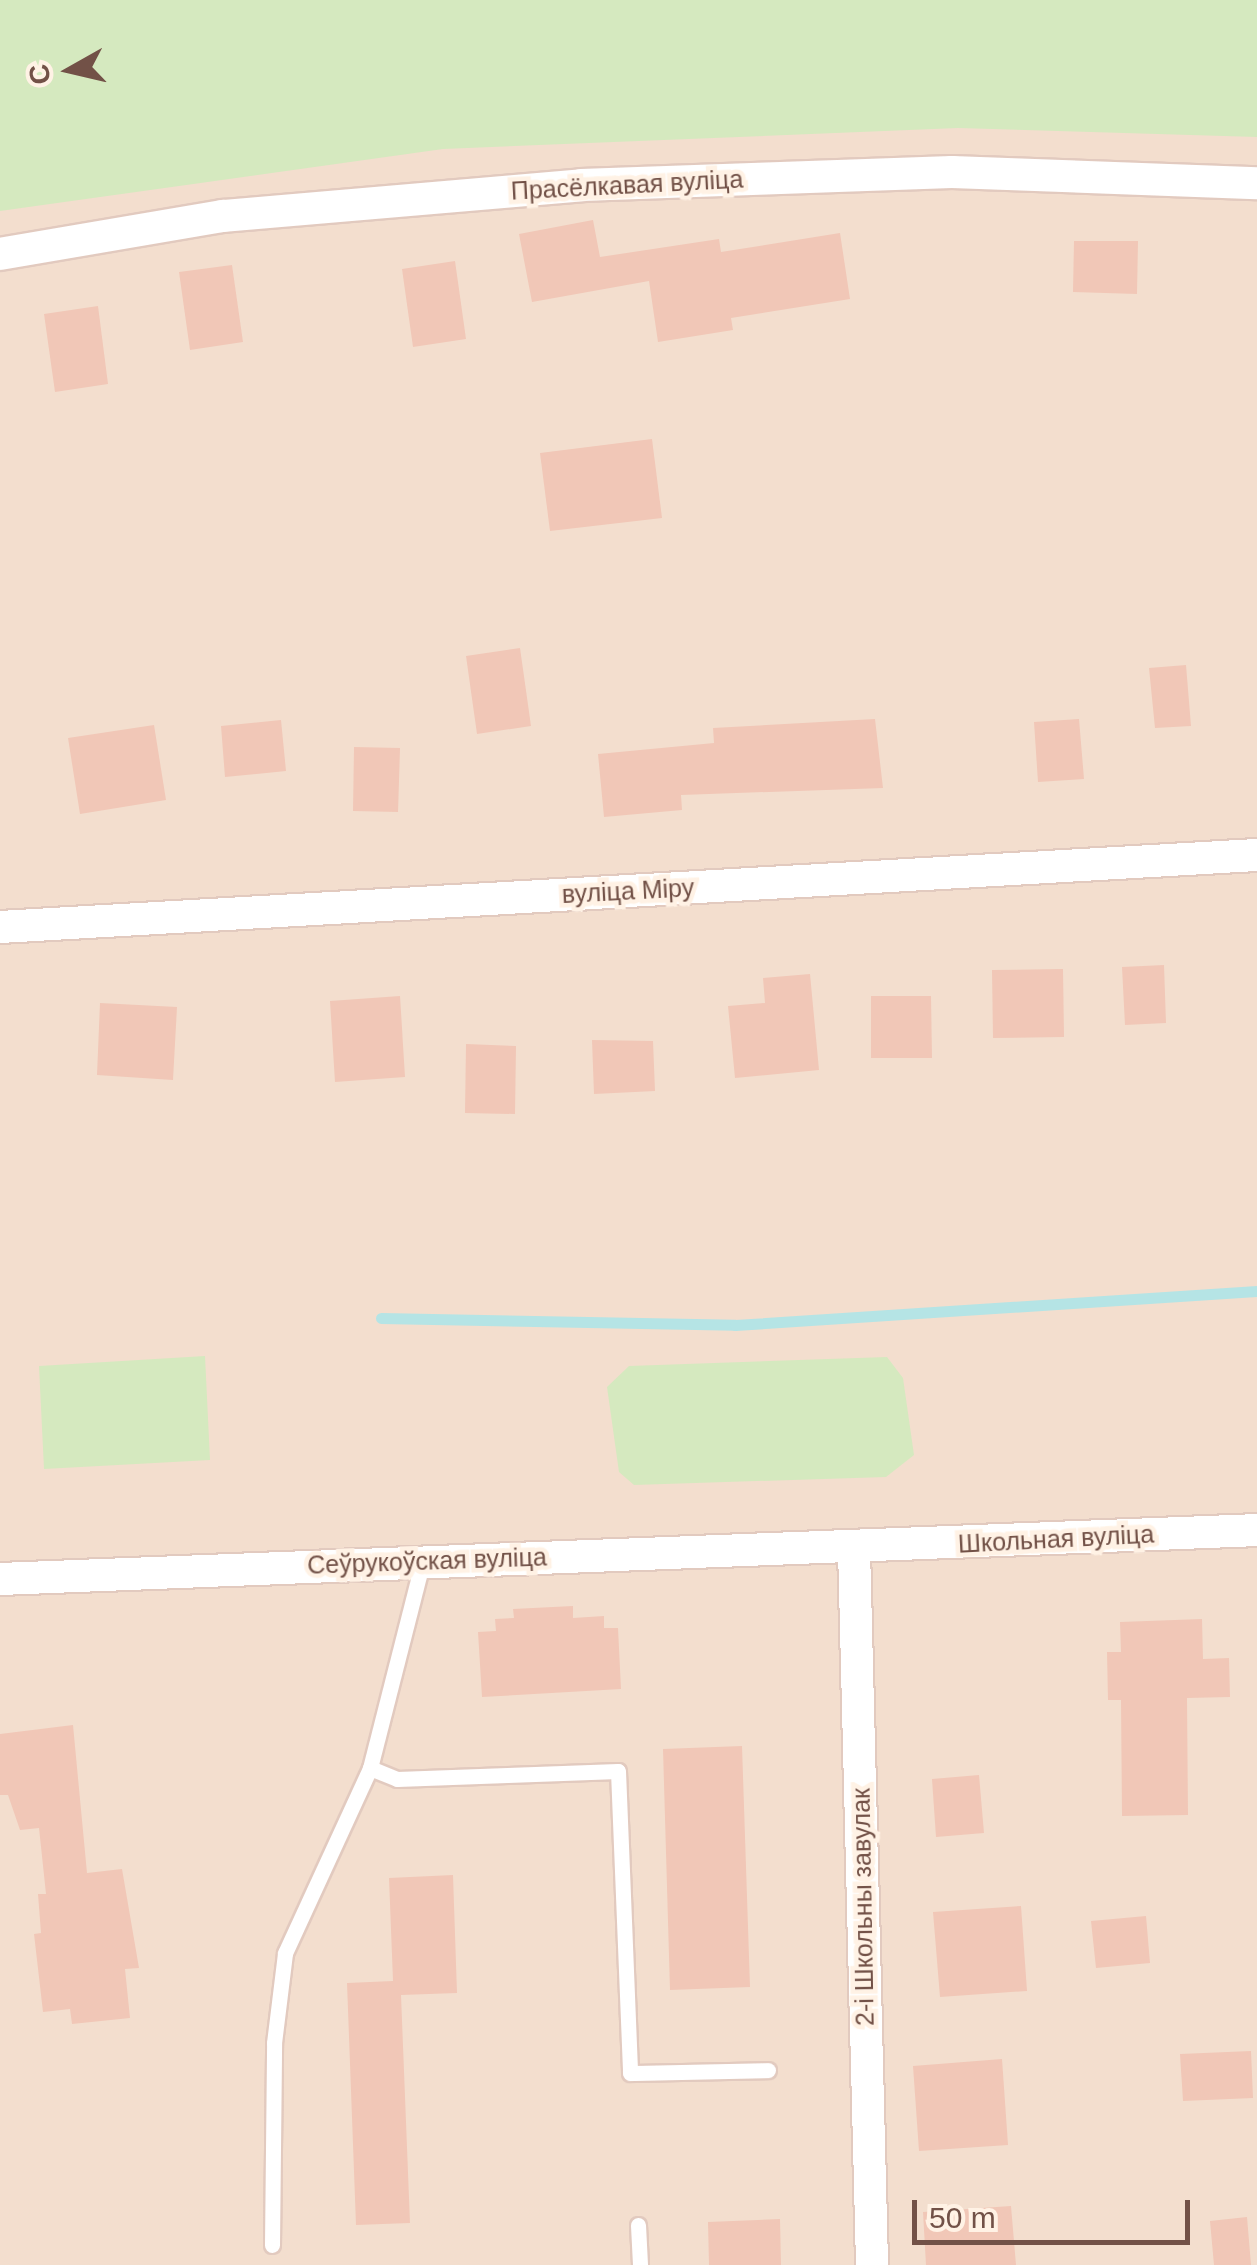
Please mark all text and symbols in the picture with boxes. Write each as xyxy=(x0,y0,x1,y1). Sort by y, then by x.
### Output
north arrow xyxy=(20,20,120,120)
text: С xyxy=(23,62,57,86)
street label: Прасёлкавая вуліца xyxy=(510,164,744,206)
street label: вуліца Міру xyxy=(561,873,695,909)
street label: Школьная вуліца xyxy=(957,1519,1155,1559)
street label: Сеўрукоўская вуліца xyxy=(307,1542,547,1580)
street label: 2-і Школьны завулак xyxy=(846,1788,880,2026)
scale bar xyxy=(917,2180,1194,2242)
text: 50 m xyxy=(929,2201,996,2234)

